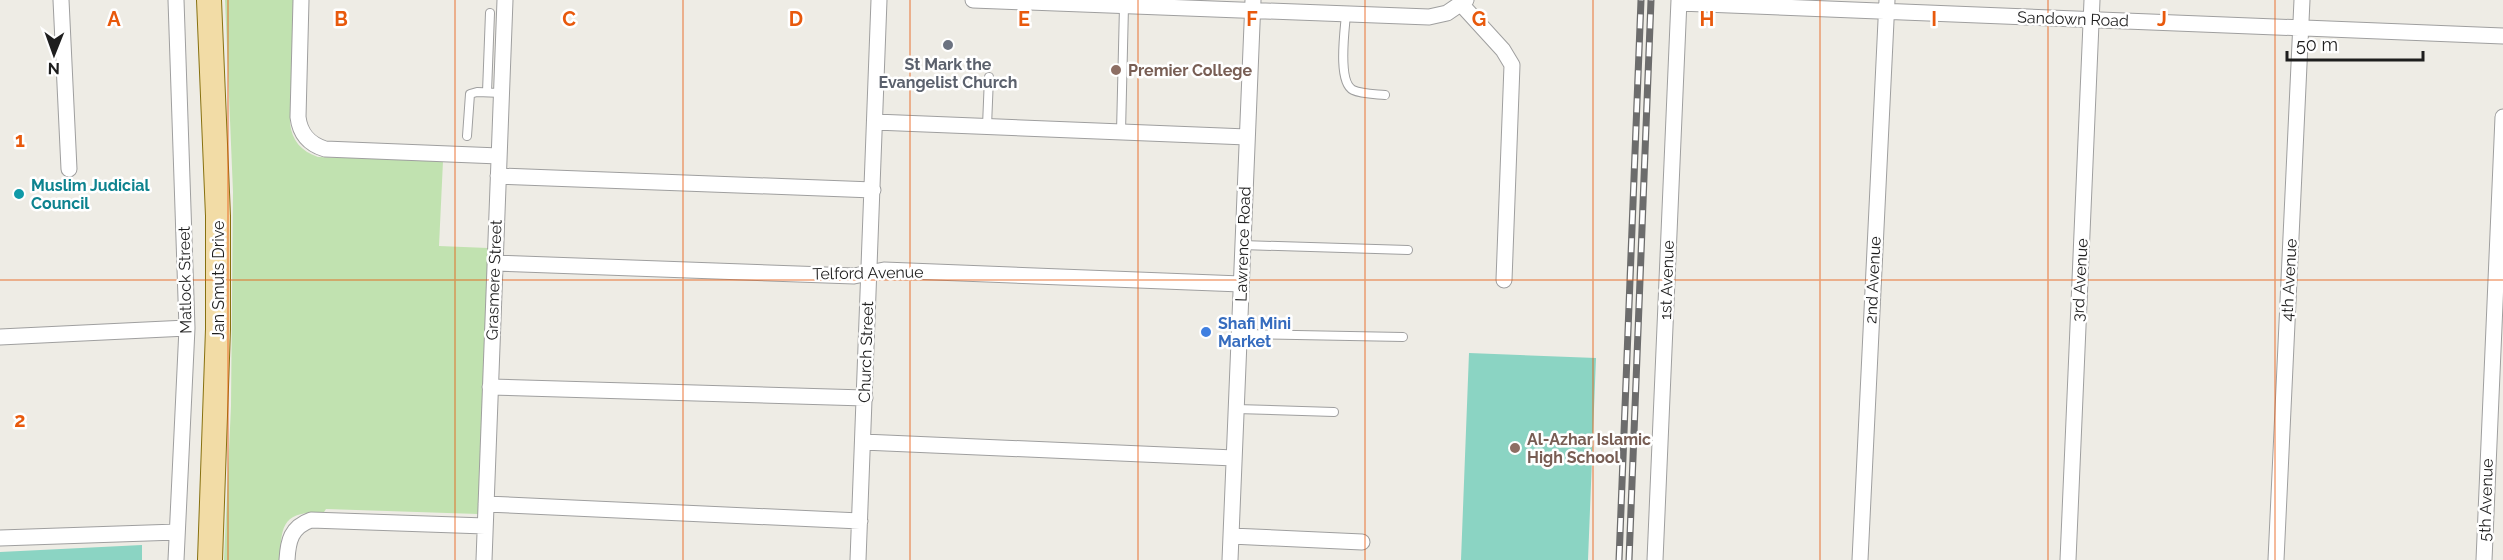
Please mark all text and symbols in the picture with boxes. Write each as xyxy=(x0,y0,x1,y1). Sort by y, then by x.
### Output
text: A xyxy=(107,7,121,31)
text: B xyxy=(334,7,348,31)
text: C xyxy=(562,7,576,31)
text: D xyxy=(789,7,803,31)
text: E xyxy=(1018,7,1030,31)
text: F xyxy=(1246,7,1258,31)
text: G xyxy=(1472,7,1486,31)
text: H xyxy=(1700,7,1714,31)
text: I xyxy=(1931,7,1937,31)
text: J xyxy=(2157,7,2167,31)
street label: Sandown Road xyxy=(2017,8,2129,30)
north arrow xyxy=(24,24,84,84)
scale bar xyxy=(2287,24,2424,62)
text: 50 m xyxy=(2296,34,2338,55)
marker: St Mark the Evangelist Church xyxy=(941,38,955,52)
place label: St Mark the Evangelist Church xyxy=(879,55,1017,92)
text: N xyxy=(47,59,60,78)
place label: Premier College xyxy=(1128,61,1252,80)
marker: Premier College xyxy=(1109,63,1123,77)
text: 1 xyxy=(15,128,25,152)
place label: Muslim Judicial Council xyxy=(31,176,150,213)
street label: Lawrence Road xyxy=(1231,186,1255,302)
marker: Muslim Judicial Council xyxy=(12,187,26,201)
street label: Grasmere Street xyxy=(482,219,506,341)
street label: Jan Smuts Drive xyxy=(209,221,228,339)
street label: Matlock Street xyxy=(175,225,195,334)
street label: 2nd Avenue xyxy=(1861,236,1885,324)
street label: 3rd Avenue xyxy=(2068,238,2092,322)
street label: 4th Avenue xyxy=(2277,238,2301,322)
street label: 1st Avenue xyxy=(1656,240,1678,320)
street label: Telford Avenue xyxy=(812,263,924,283)
street label: Church Street xyxy=(855,300,877,403)
place label: Shafi Mini Market xyxy=(1218,314,1291,351)
marker: Shafi Mini Market xyxy=(1199,325,1213,339)
text: 2 xyxy=(14,408,26,432)
place label: Al-Azhar Islamic High School xyxy=(1527,430,1651,467)
marker: Al-Azhar Islamic High School xyxy=(1508,441,1522,455)
street label: 5th Avenue xyxy=(2475,458,2497,542)

